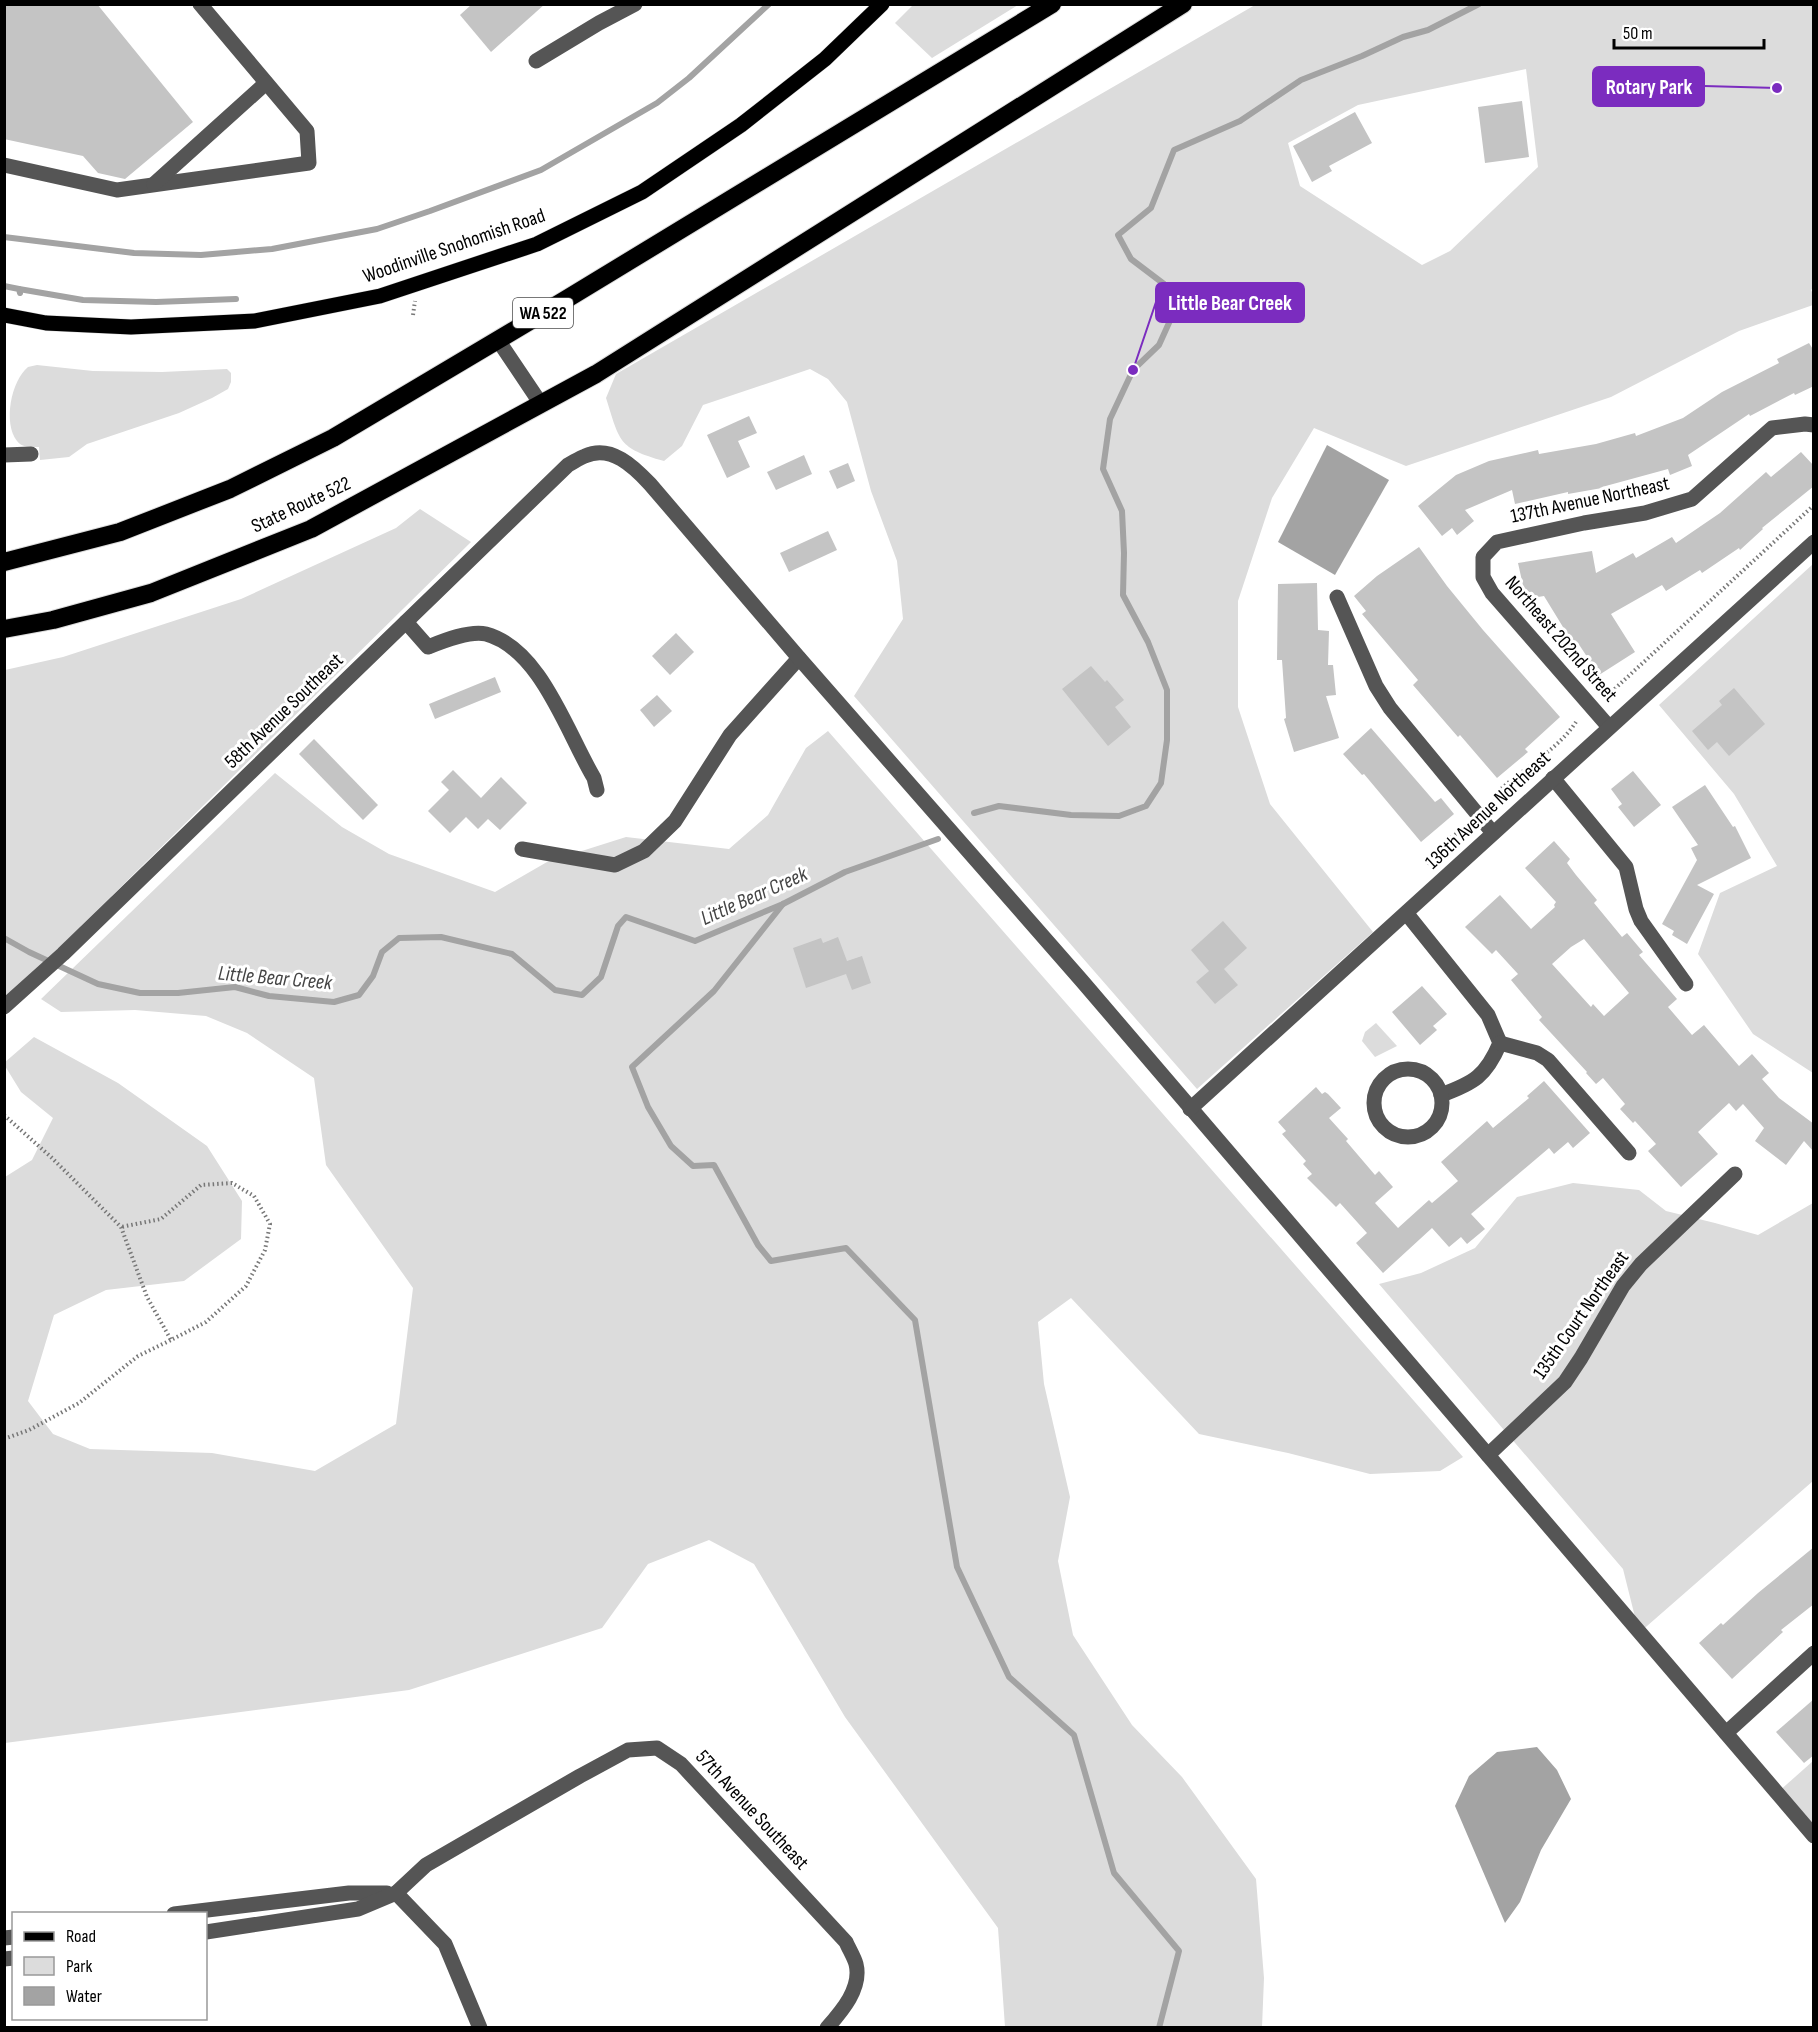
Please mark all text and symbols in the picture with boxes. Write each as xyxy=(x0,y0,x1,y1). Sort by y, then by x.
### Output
scale bar xyxy=(1614,12,1764,50)
text: 50 m xyxy=(1623,23,1653,44)
callout: Rotary Park xyxy=(1593,67,1704,106)
text: Rotary Park xyxy=(1606,75,1692,100)
street label: Woodinville Snohomish Road xyxy=(360,204,548,288)
callout: Little Bear Creek xyxy=(1156,283,1304,322)
text: Little Bear Creek xyxy=(1168,291,1292,316)
road number: WA 522 xyxy=(513,298,573,328)
street label: 137th Avenue Northeast xyxy=(1508,471,1672,529)
street label: State Route 522 xyxy=(248,472,354,538)
street label: Northeast 202nd Street xyxy=(1500,571,1622,707)
street label: 58th Avenue Southeast xyxy=(220,648,348,774)
street label: 136th Avenue Northeast xyxy=(1421,746,1555,874)
water label: Little Bear Creek xyxy=(697,861,812,931)
water label: Little Bear Creek xyxy=(217,961,334,996)
street label: 135th Court Northeast xyxy=(1528,1246,1634,1384)
street label: 57th Avenue Southeast xyxy=(690,1745,814,1875)
legend xyxy=(12,1912,207,2020)
text: Road xyxy=(66,1926,96,1947)
text: Park xyxy=(66,1956,92,1977)
text: Water xyxy=(66,1986,102,2007)

